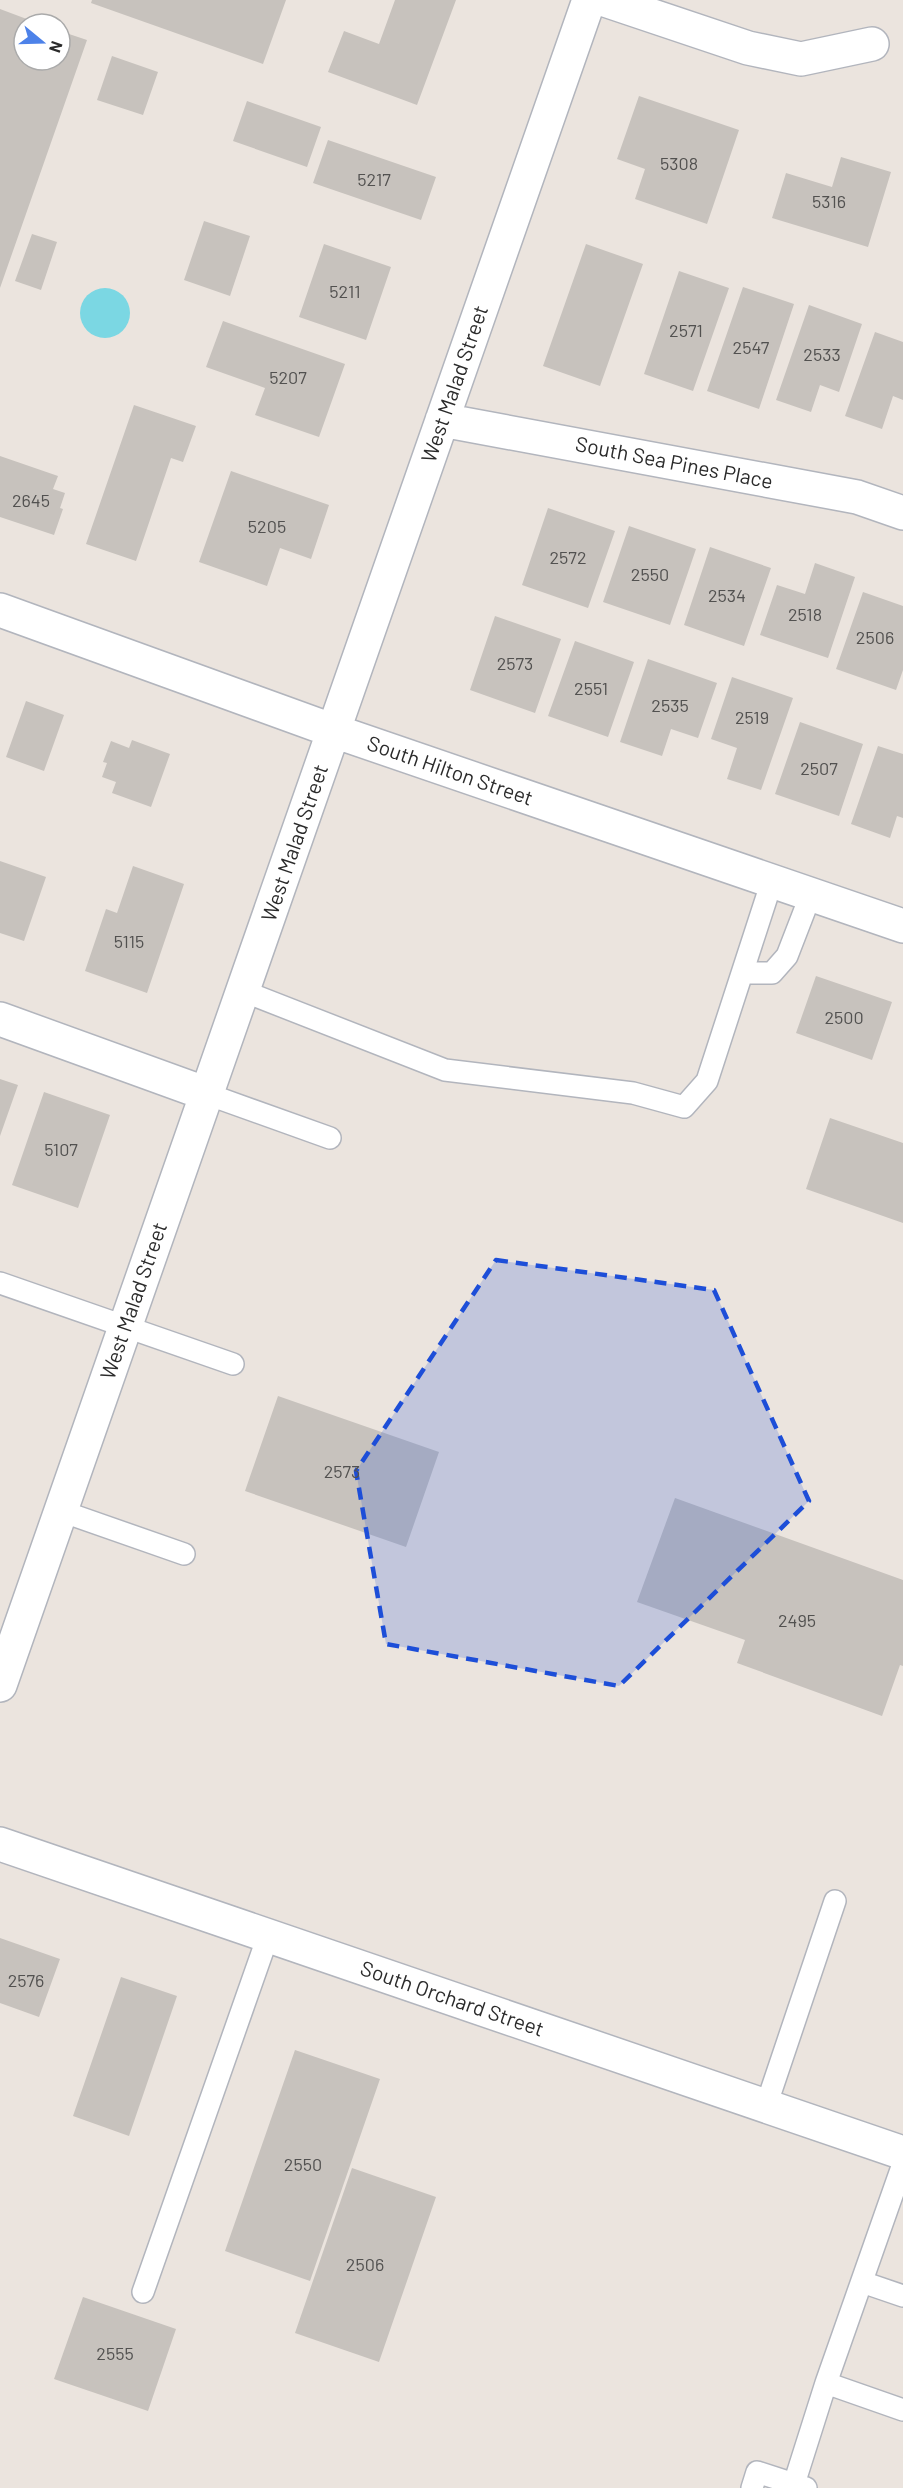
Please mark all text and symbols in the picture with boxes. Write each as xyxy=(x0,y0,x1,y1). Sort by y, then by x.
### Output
north arrow xyxy=(12,12,72,72)
text: N xyxy=(46,39,67,55)
house number: 5308 xyxy=(660,152,698,174)
house number: 5217 xyxy=(357,168,391,190)
house number: 5316 xyxy=(812,190,846,212)
house number: 5211 xyxy=(329,280,361,302)
street label: West Malad Street xyxy=(415,302,492,465)
house number: 2571 xyxy=(669,319,703,341)
house number: 2547 xyxy=(733,336,770,358)
house number: 2533 xyxy=(803,343,841,365)
house number: 5207 xyxy=(269,366,307,388)
street label: South Sea Pines Place xyxy=(573,430,775,493)
house number: 2645 xyxy=(12,489,50,511)
house number: 5205 xyxy=(248,515,286,537)
house number: 2572 xyxy=(549,546,587,568)
house number: 2550 xyxy=(631,563,669,585)
house number: 2534 xyxy=(708,584,746,606)
house number: 2518 xyxy=(788,603,822,625)
house number: 2506 xyxy=(856,626,894,648)
house number: 2573 xyxy=(497,652,533,674)
house number: 2551 xyxy=(574,677,608,699)
house number: 2535 xyxy=(651,694,689,716)
house number: 2519 xyxy=(735,706,769,728)
street label: South Hilton Street xyxy=(364,729,537,810)
house number: 2507 xyxy=(800,757,838,779)
street label: West Malad Street xyxy=(255,761,332,924)
house number: 5115 xyxy=(114,930,144,952)
house number: 2500 xyxy=(824,1006,864,1028)
house number: 5107 xyxy=(44,1138,78,1160)
street label: West Malad Street xyxy=(94,1219,171,1382)
house number: 2573 xyxy=(324,1460,360,1482)
house number: 2495 xyxy=(778,1609,816,1631)
street label: South Orchard Street xyxy=(358,1954,547,2041)
house number: 2576 xyxy=(8,1969,44,1991)
house number: 2550 xyxy=(284,2153,322,2175)
house number: 2506 xyxy=(346,2253,384,2275)
house number: 2555 xyxy=(96,2342,134,2364)

